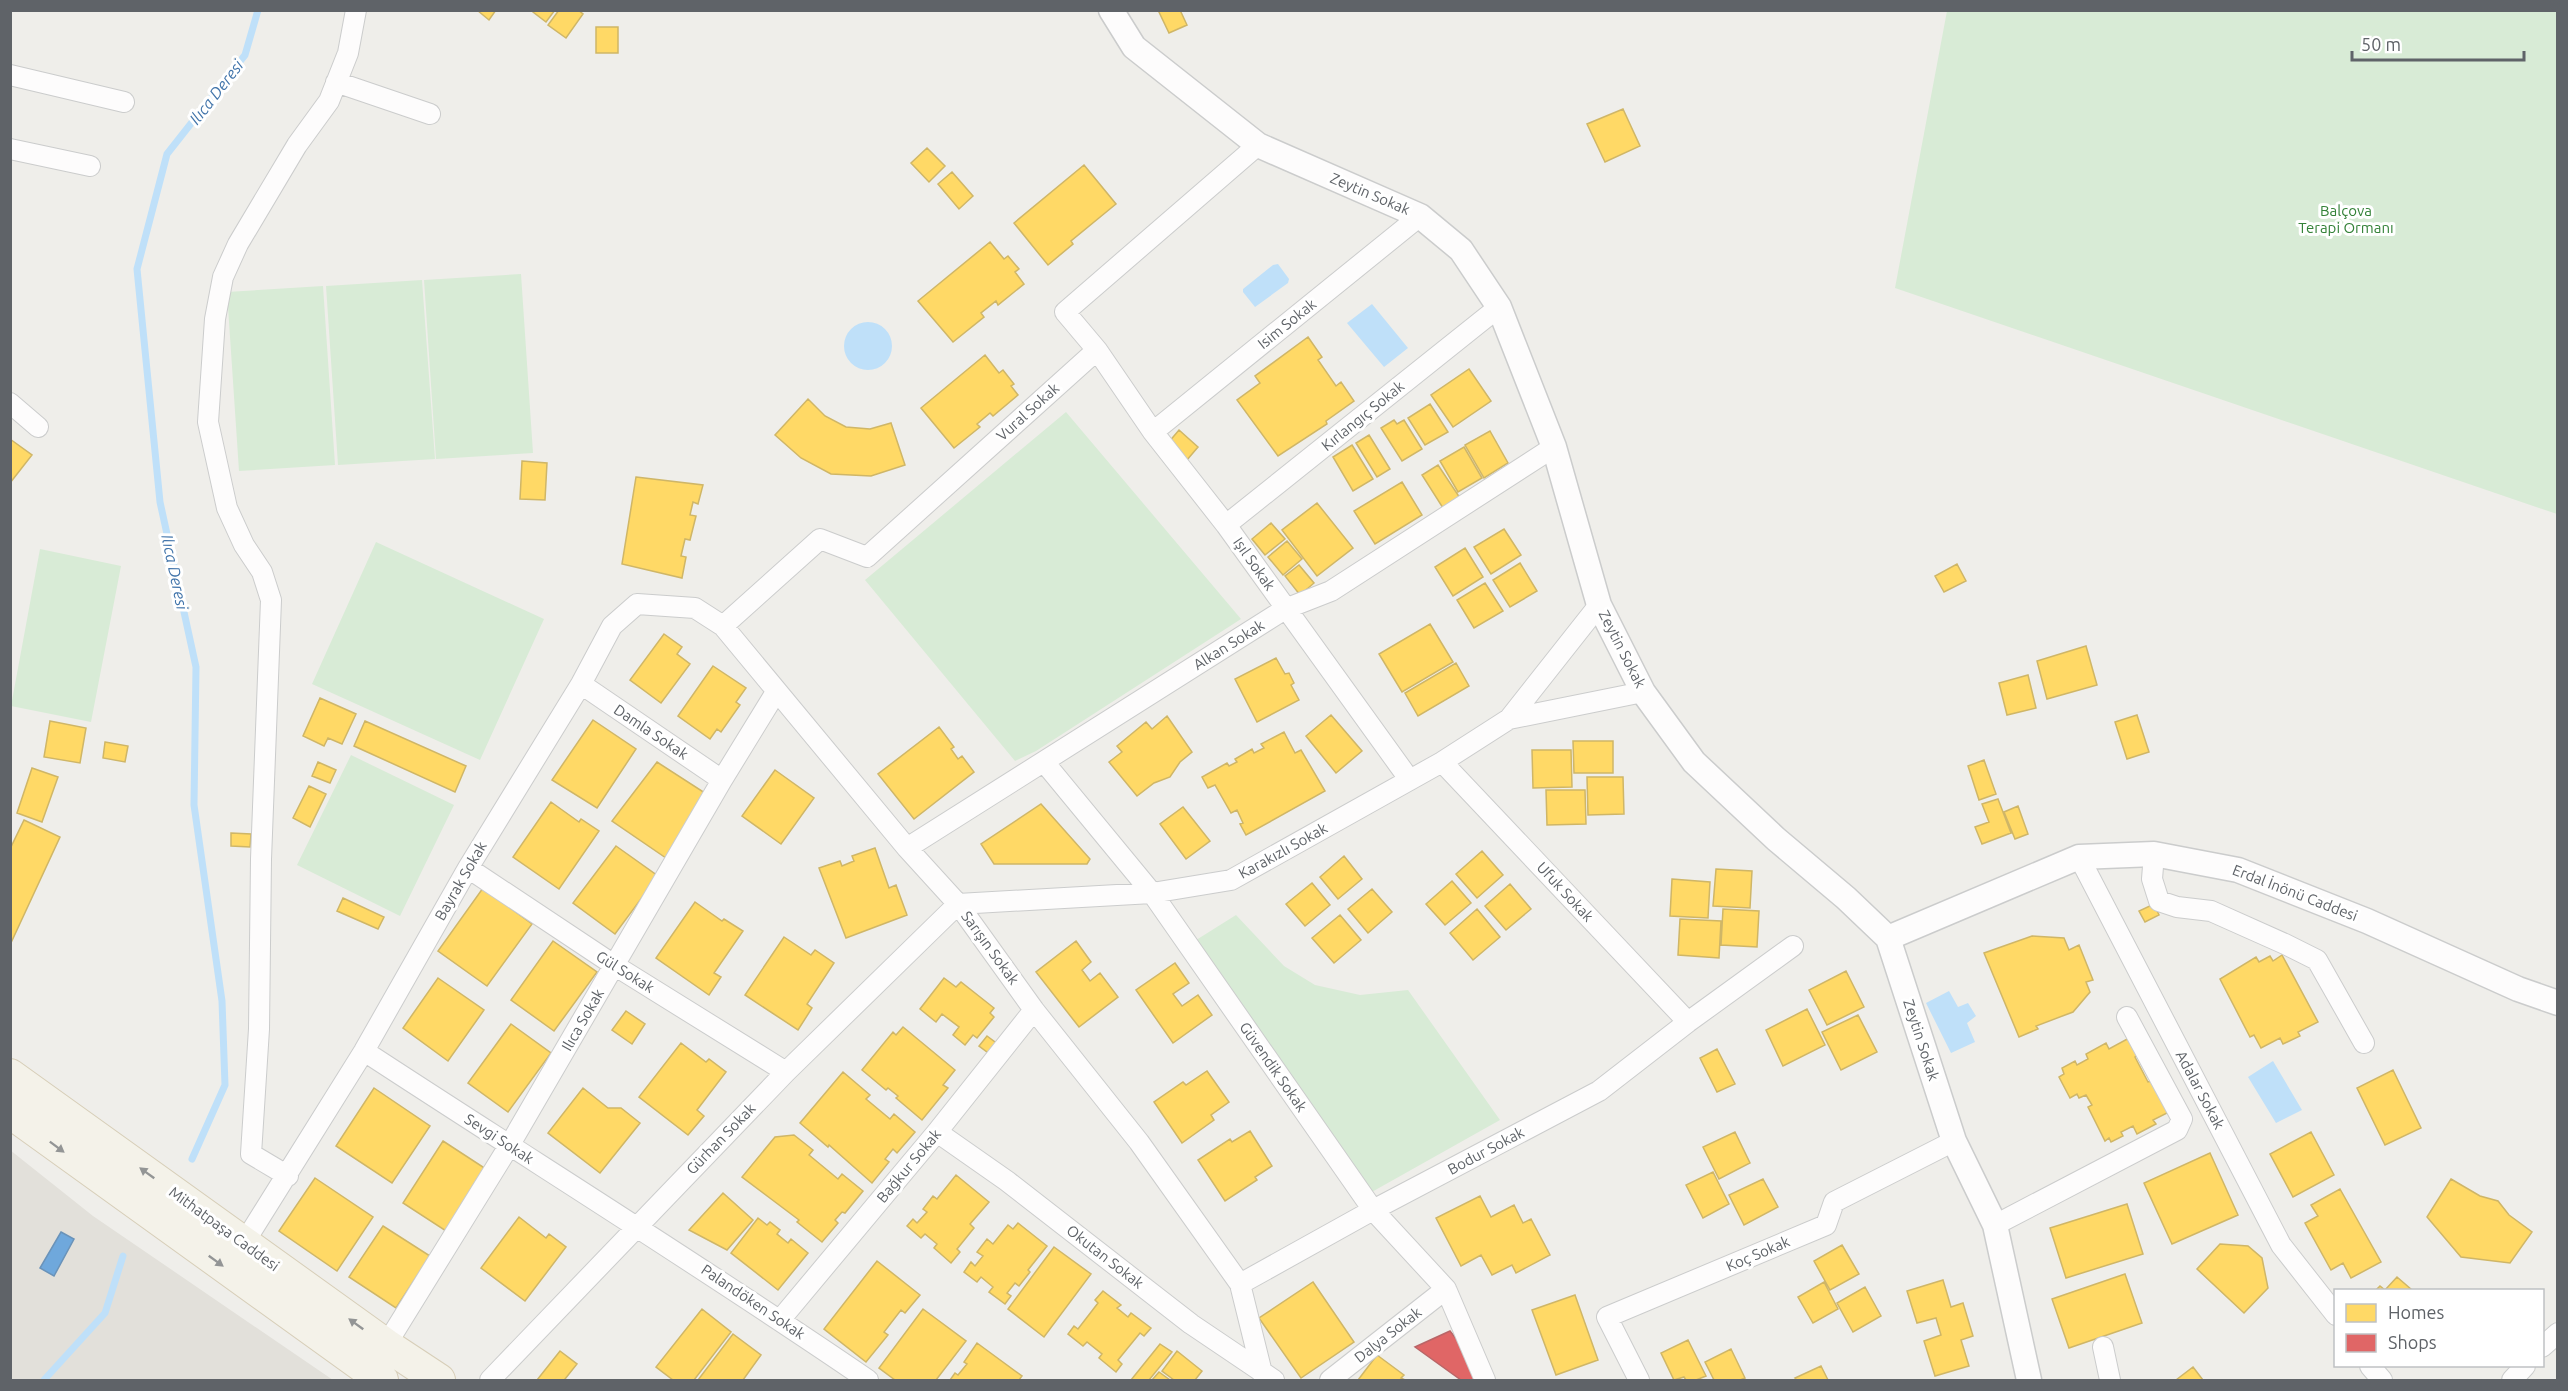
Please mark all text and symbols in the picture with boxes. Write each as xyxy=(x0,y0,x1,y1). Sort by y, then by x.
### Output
scale bar xyxy=(2352,24,2524,62)
text: 50 m xyxy=(2361,34,2401,54)
water label: Ilıca Deresi xyxy=(185,56,247,128)
street label: Zeytin Sokak xyxy=(1328,169,1413,218)
park label: Balçova Terapi Ormanı xyxy=(2298,202,2394,236)
street label: Isim Sokak xyxy=(1254,295,1320,352)
street label: Kırlangıç Sokak xyxy=(1318,377,1408,454)
street label: Vural Sokak xyxy=(993,379,1063,444)
water label: Ilıca Deresi xyxy=(158,533,192,612)
street label: Işıl Sokak xyxy=(1230,534,1279,594)
street label: Zeytin Sokak xyxy=(1596,607,1650,691)
street label: Alkan Sokak xyxy=(1190,616,1268,673)
street label: Damla Sokak xyxy=(611,701,692,763)
street label: Karakızlı Sokak xyxy=(1235,819,1330,882)
street label: Bayrak Sokak xyxy=(431,838,490,923)
street label: Ufuk Sokak xyxy=(1534,858,1597,925)
street label: Erdal İnönü Caddesi xyxy=(2230,861,2360,924)
street label: Sarışın Sokak xyxy=(958,908,1023,988)
street label: Gül Sokak xyxy=(593,947,658,996)
street label: Ilıca Sokak xyxy=(558,985,607,1054)
street label: Zeytin Sokak xyxy=(1900,997,1943,1083)
street label: Güvendik Sokak xyxy=(1236,1019,1311,1115)
street label: Adalar Sokak xyxy=(2173,1048,2228,1132)
street label: Gürhan Sokak xyxy=(683,1099,759,1178)
street label: Sevgi Sokak xyxy=(462,1110,537,1167)
street label: Bodur Sokak xyxy=(1445,1123,1527,1178)
street label: Bağkur Sokak xyxy=(873,1125,945,1206)
one-way arrow xyxy=(50,1140,65,1152)
one-way arrow xyxy=(139,1167,155,1179)
street label: Mithatpaşa Caddesi xyxy=(166,1183,283,1274)
street label: Okutan Sokak xyxy=(1063,1221,1147,1292)
street label: Koç Sokak xyxy=(1723,1232,1793,1275)
one-way arrow xyxy=(207,1255,223,1267)
street label: Palandöken Sokak xyxy=(698,1261,809,1343)
legend xyxy=(2334,1289,2544,1367)
text: Homes xyxy=(2388,1302,2445,1322)
street label: Dalya Sokak xyxy=(1351,1303,1425,1366)
one-way arrow xyxy=(349,1318,364,1330)
text: Shops xyxy=(2388,1332,2437,1352)

